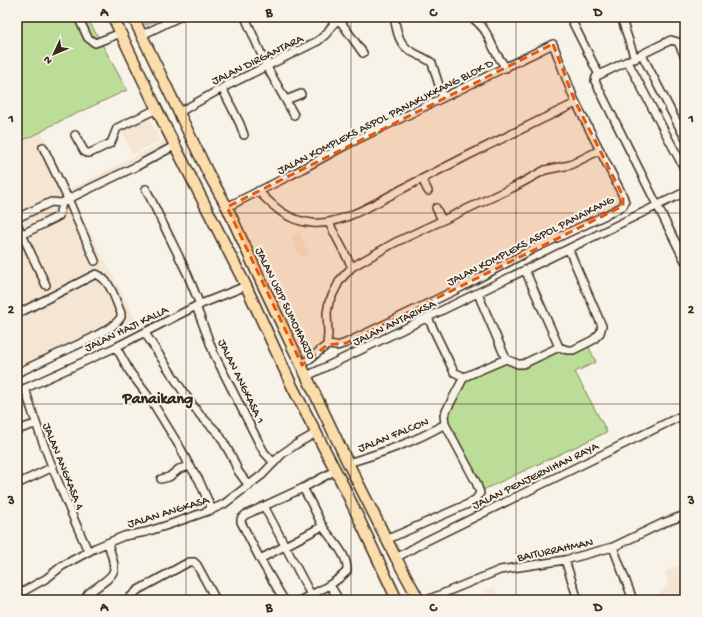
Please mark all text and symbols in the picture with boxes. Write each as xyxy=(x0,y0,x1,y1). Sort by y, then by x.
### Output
text: A xyxy=(99,6,109,21)
text: B xyxy=(265,6,274,21)
text: C xyxy=(428,6,438,21)
text: D xyxy=(593,6,603,21)
street label: JALAN DIRGANTARA xyxy=(210,32,307,89)
north arrow xyxy=(34,34,74,74)
text: N xyxy=(41,53,55,66)
street label: JALAN KOMPLEKS ASPOL PANAKUKKANG BLOK D xyxy=(275,57,496,179)
text: 1 xyxy=(7,112,14,127)
text: 1 xyxy=(687,112,694,127)
street label: JALAN KOMPLEKS ASPOL PANAIKANG xyxy=(445,193,617,290)
street label: JALAN URIP SUMOHARJO xyxy=(251,246,317,362)
street label: JALAN ANTARIKSA xyxy=(351,297,439,350)
text: 2 xyxy=(8,303,15,318)
street label: JALAN HAJI KALLA xyxy=(83,303,172,356)
text: 2 xyxy=(688,303,695,318)
street label: JALAN ANGKASA 1 xyxy=(214,337,267,426)
district label: Panaikang xyxy=(122,391,193,410)
street label: JALAN FALCON xyxy=(356,415,431,456)
street label: JALAN ANGKASA 4 xyxy=(38,421,86,513)
street label: JALAN PENJERNIHAN RAYA xyxy=(470,440,602,514)
text: 3 xyxy=(7,494,15,509)
street label: JALAN ANGKASA xyxy=(126,494,212,532)
text: 3 xyxy=(687,494,695,509)
street label: BAITURRAHMAN xyxy=(515,536,595,566)
text: A xyxy=(99,601,109,616)
text: B xyxy=(265,601,274,616)
text: C xyxy=(428,601,438,616)
text: D xyxy=(593,601,603,616)

